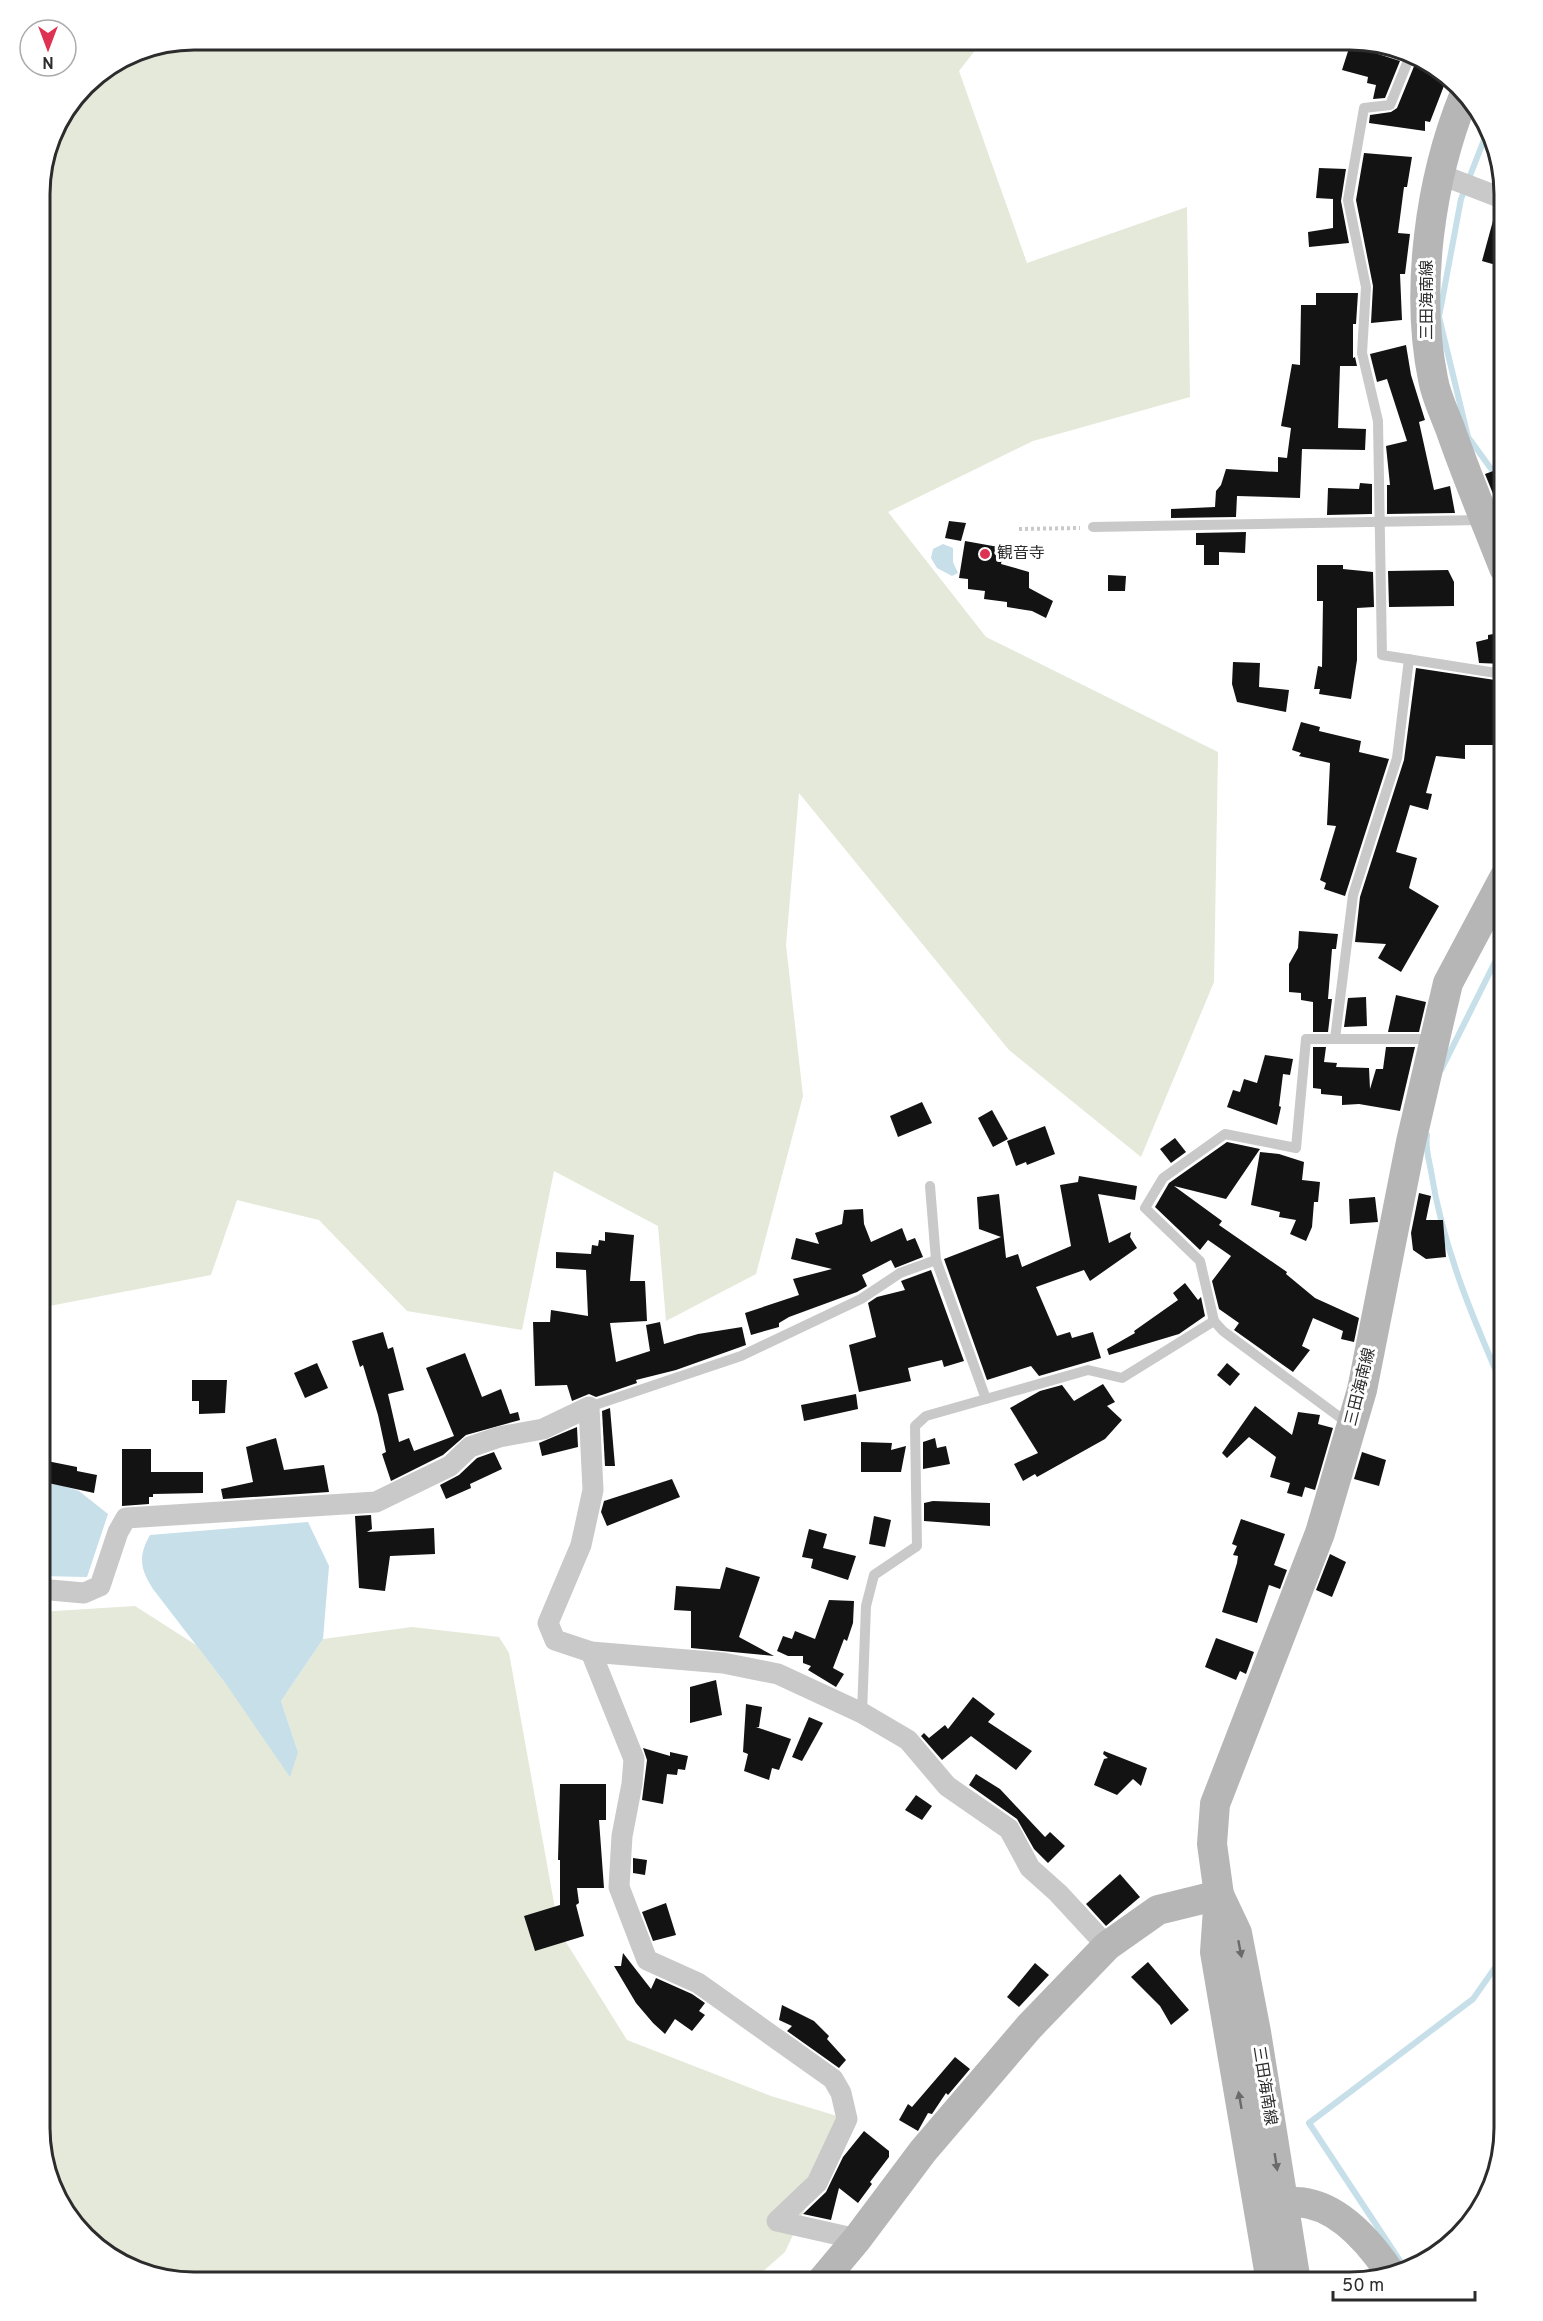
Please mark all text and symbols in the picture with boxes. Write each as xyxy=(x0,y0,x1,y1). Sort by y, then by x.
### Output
north arrow xyxy=(18,18,78,78)
text: N xyxy=(42,51,54,71)
street label: 三田海南線 xyxy=(1418,260,1438,340)
place label: 観音寺 xyxy=(997,544,1045,564)
marker: 観音寺 xyxy=(978,547,992,561)
street label: 三田海南線 xyxy=(1342,1346,1380,1428)
one-way arrow xyxy=(1236,1939,1245,1958)
street label: 三田海南線 xyxy=(1248,2045,1280,2127)
one-way arrow xyxy=(1235,2090,1244,2109)
one-way arrow xyxy=(1272,2152,1281,2171)
scale bar xyxy=(1333,2264,1476,2302)
text: 50 m xyxy=(1342,2275,1384,2298)

